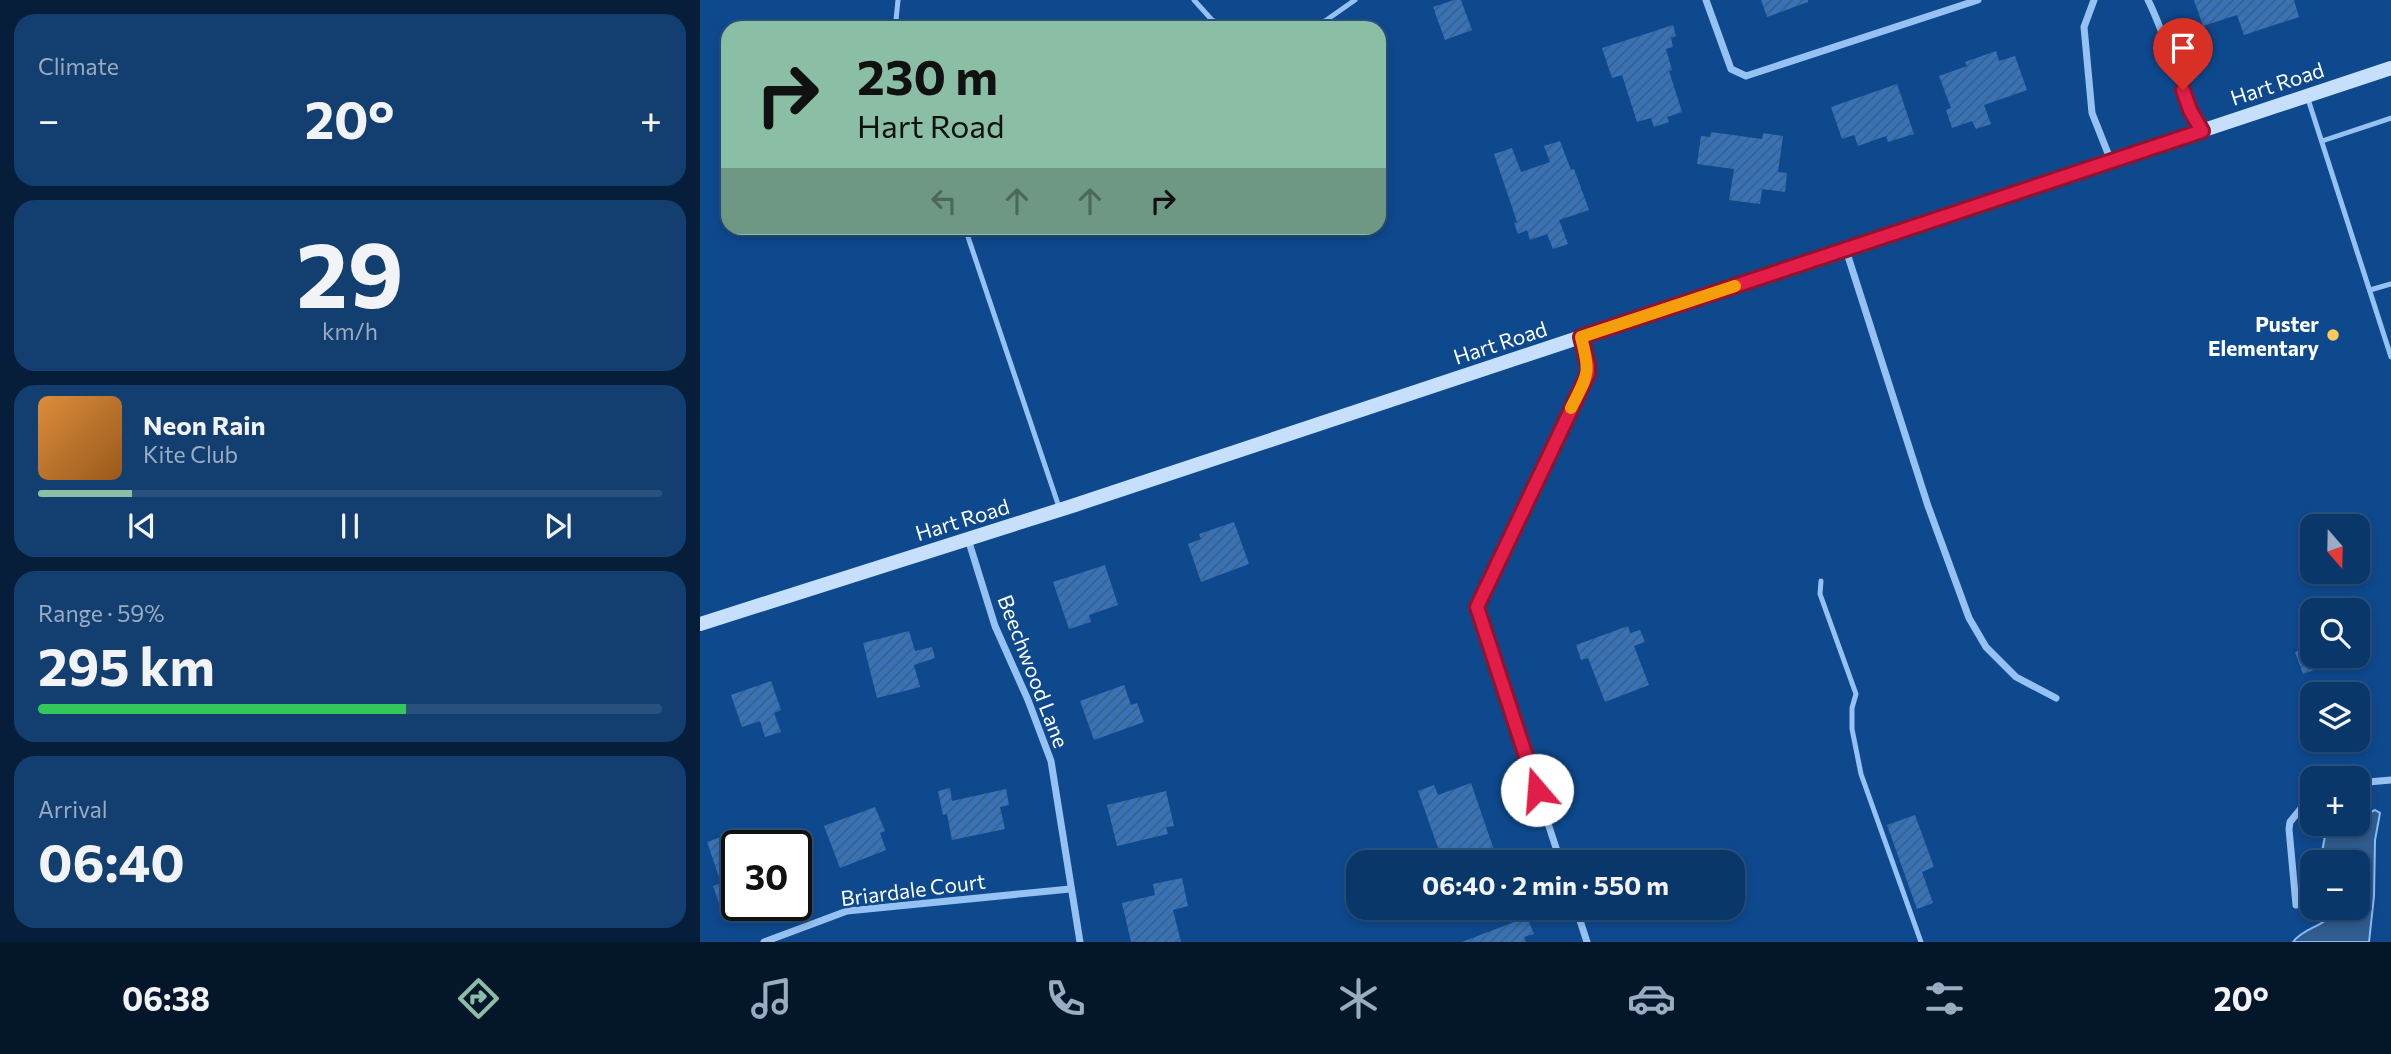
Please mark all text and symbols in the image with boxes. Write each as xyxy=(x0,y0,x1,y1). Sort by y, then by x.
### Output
pin xyxy=(2153,18,2213,90)
icon: arrive xyxy=(2164,29,2202,67)
text: 230 m xyxy=(857,45,998,105)
icon: right xyxy=(742,49,833,140)
text: Climate xyxy=(38,52,119,80)
street label: Hart Road xyxy=(2227,56,2327,110)
text: 20° xyxy=(305,86,395,150)
text: − xyxy=(38,95,60,142)
text: + xyxy=(640,95,662,142)
text: Hart Road xyxy=(857,105,1004,145)
icon: left xyxy=(925,182,963,220)
icon: ahead xyxy=(998,182,1036,220)
icon: ahead xyxy=(1071,182,1109,220)
icon: right xyxy=(1144,182,1182,220)
text: 29 xyxy=(296,215,404,327)
place label: Puster Elementary xyxy=(2208,311,2319,360)
street label: Hart Road xyxy=(1450,315,1550,369)
text: km/h xyxy=(322,317,378,345)
marker: Puster Elementary xyxy=(2325,327,2341,343)
text: Neon Rain xyxy=(143,409,266,440)
text: Kite Club xyxy=(143,440,238,468)
street label: Hart Road xyxy=(912,493,1012,545)
icon: previous xyxy=(123,507,161,545)
icon: pause xyxy=(331,507,369,545)
icon: next xyxy=(539,507,577,545)
north arrow xyxy=(2300,514,2370,584)
map controls xyxy=(2300,514,2370,920)
street label: Beechwood Lane xyxy=(993,591,1075,751)
button: search xyxy=(2300,598,2370,668)
text: Range · 59% xyxy=(38,599,165,627)
text: 295 km xyxy=(38,633,215,697)
button: layers xyxy=(2300,682,2370,752)
position arrow xyxy=(1500,753,1574,827)
button: + xyxy=(2300,766,2370,836)
text: Arrival xyxy=(38,795,108,823)
text: 06:40 xyxy=(38,829,185,893)
speed limit sign: 30 xyxy=(721,830,812,921)
button: − xyxy=(2300,850,2370,920)
street label: Briardale Court xyxy=(839,868,987,910)
text: 06:40 · 2 min · 550 m xyxy=(1422,869,1669,900)
icon: directions xyxy=(454,974,503,1023)
icon: music xyxy=(747,974,796,1023)
icon: phone xyxy=(1041,974,1090,1023)
icon: climate xyxy=(1334,974,1383,1023)
icon: car xyxy=(1627,974,1676,1023)
icon: filters xyxy=(1920,974,1969,1023)
text: 06:38 xyxy=(122,978,210,1018)
text: 20° xyxy=(2214,978,2269,1018)

